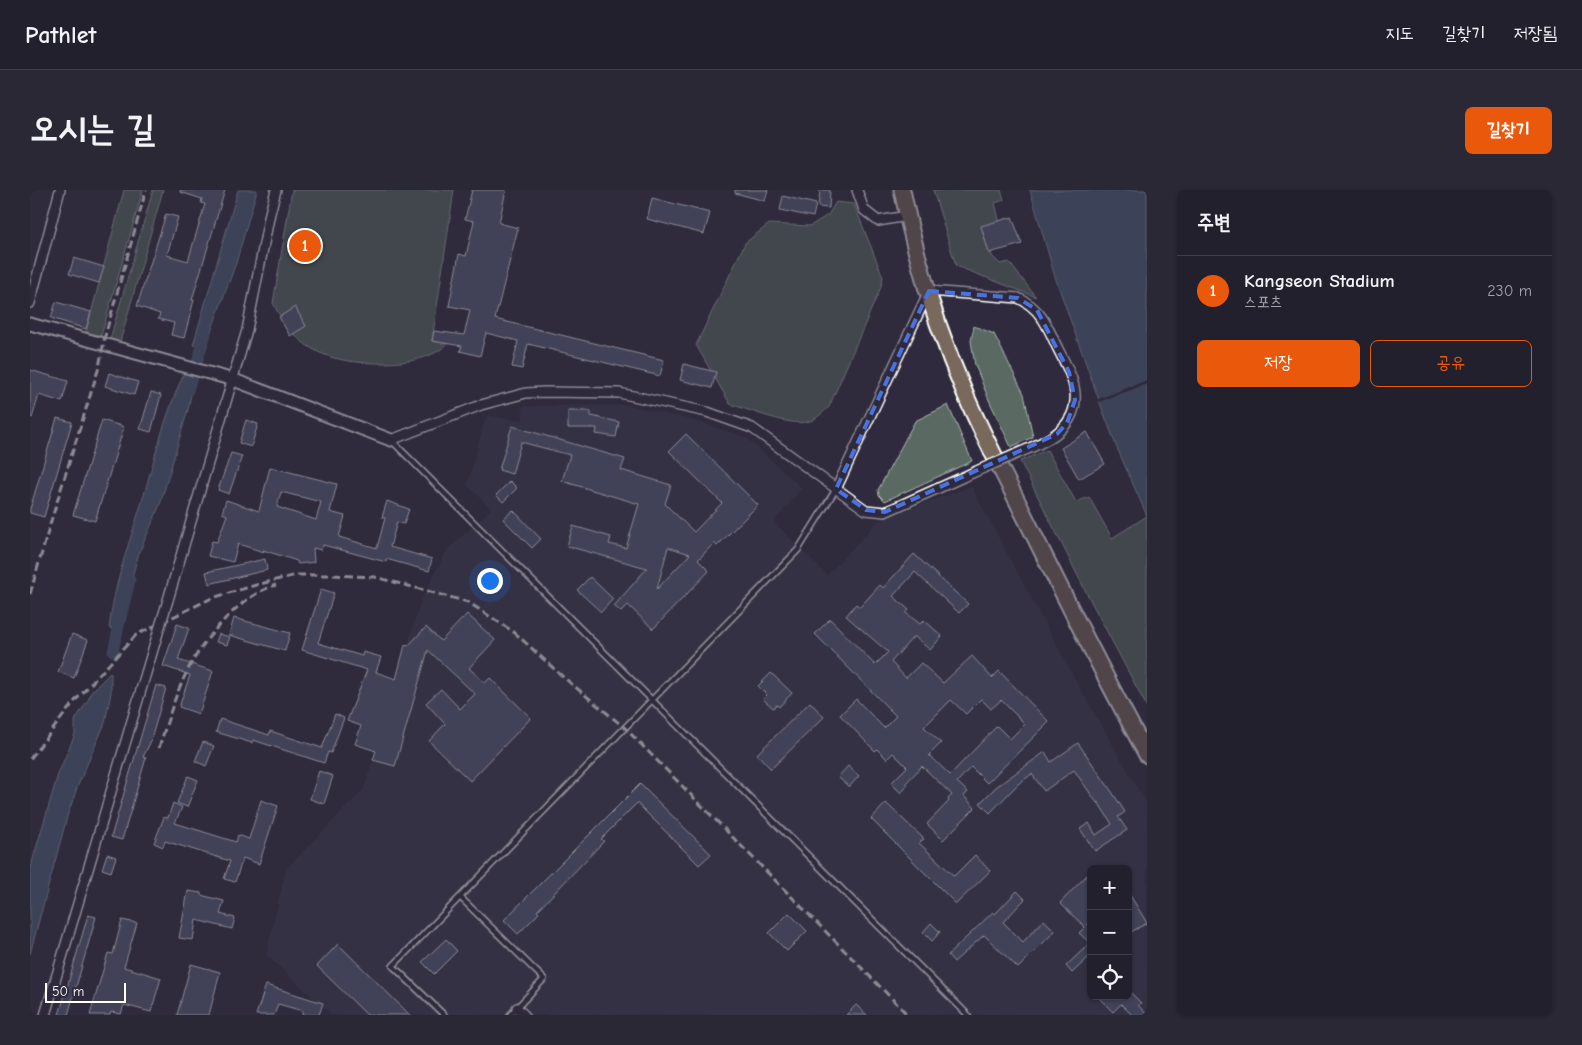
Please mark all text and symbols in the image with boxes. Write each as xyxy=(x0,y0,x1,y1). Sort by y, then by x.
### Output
text: Pathlet xyxy=(25,21,96,49)
text: 지도 xyxy=(1385,23,1414,44)
text: 길찾기 xyxy=(1442,23,1486,44)
text: 저장됨 xyxy=(1514,23,1557,44)
button: 길찾기 xyxy=(1465,107,1552,154)
text: 오시는 길 xyxy=(30,108,155,149)
text: 주변 xyxy=(1197,210,1231,234)
pin: 1 xyxy=(289,227,321,265)
text: Kangseon Stadium xyxy=(1244,270,1395,292)
text: 1 xyxy=(1210,282,1216,300)
text: 230 m xyxy=(1487,282,1532,300)
text: 스포츠 xyxy=(1244,293,1283,311)
button: 저장 xyxy=(1197,340,1360,387)
button: 공유 xyxy=(1370,340,1532,387)
your location xyxy=(477,568,503,594)
map controls xyxy=(1087,865,1132,1000)
button: + xyxy=(1087,865,1132,910)
button: − xyxy=(1087,910,1132,955)
button: locate xyxy=(1087,955,1132,1000)
scale bar xyxy=(45,980,126,1003)
text: 50 m xyxy=(52,983,84,1000)

